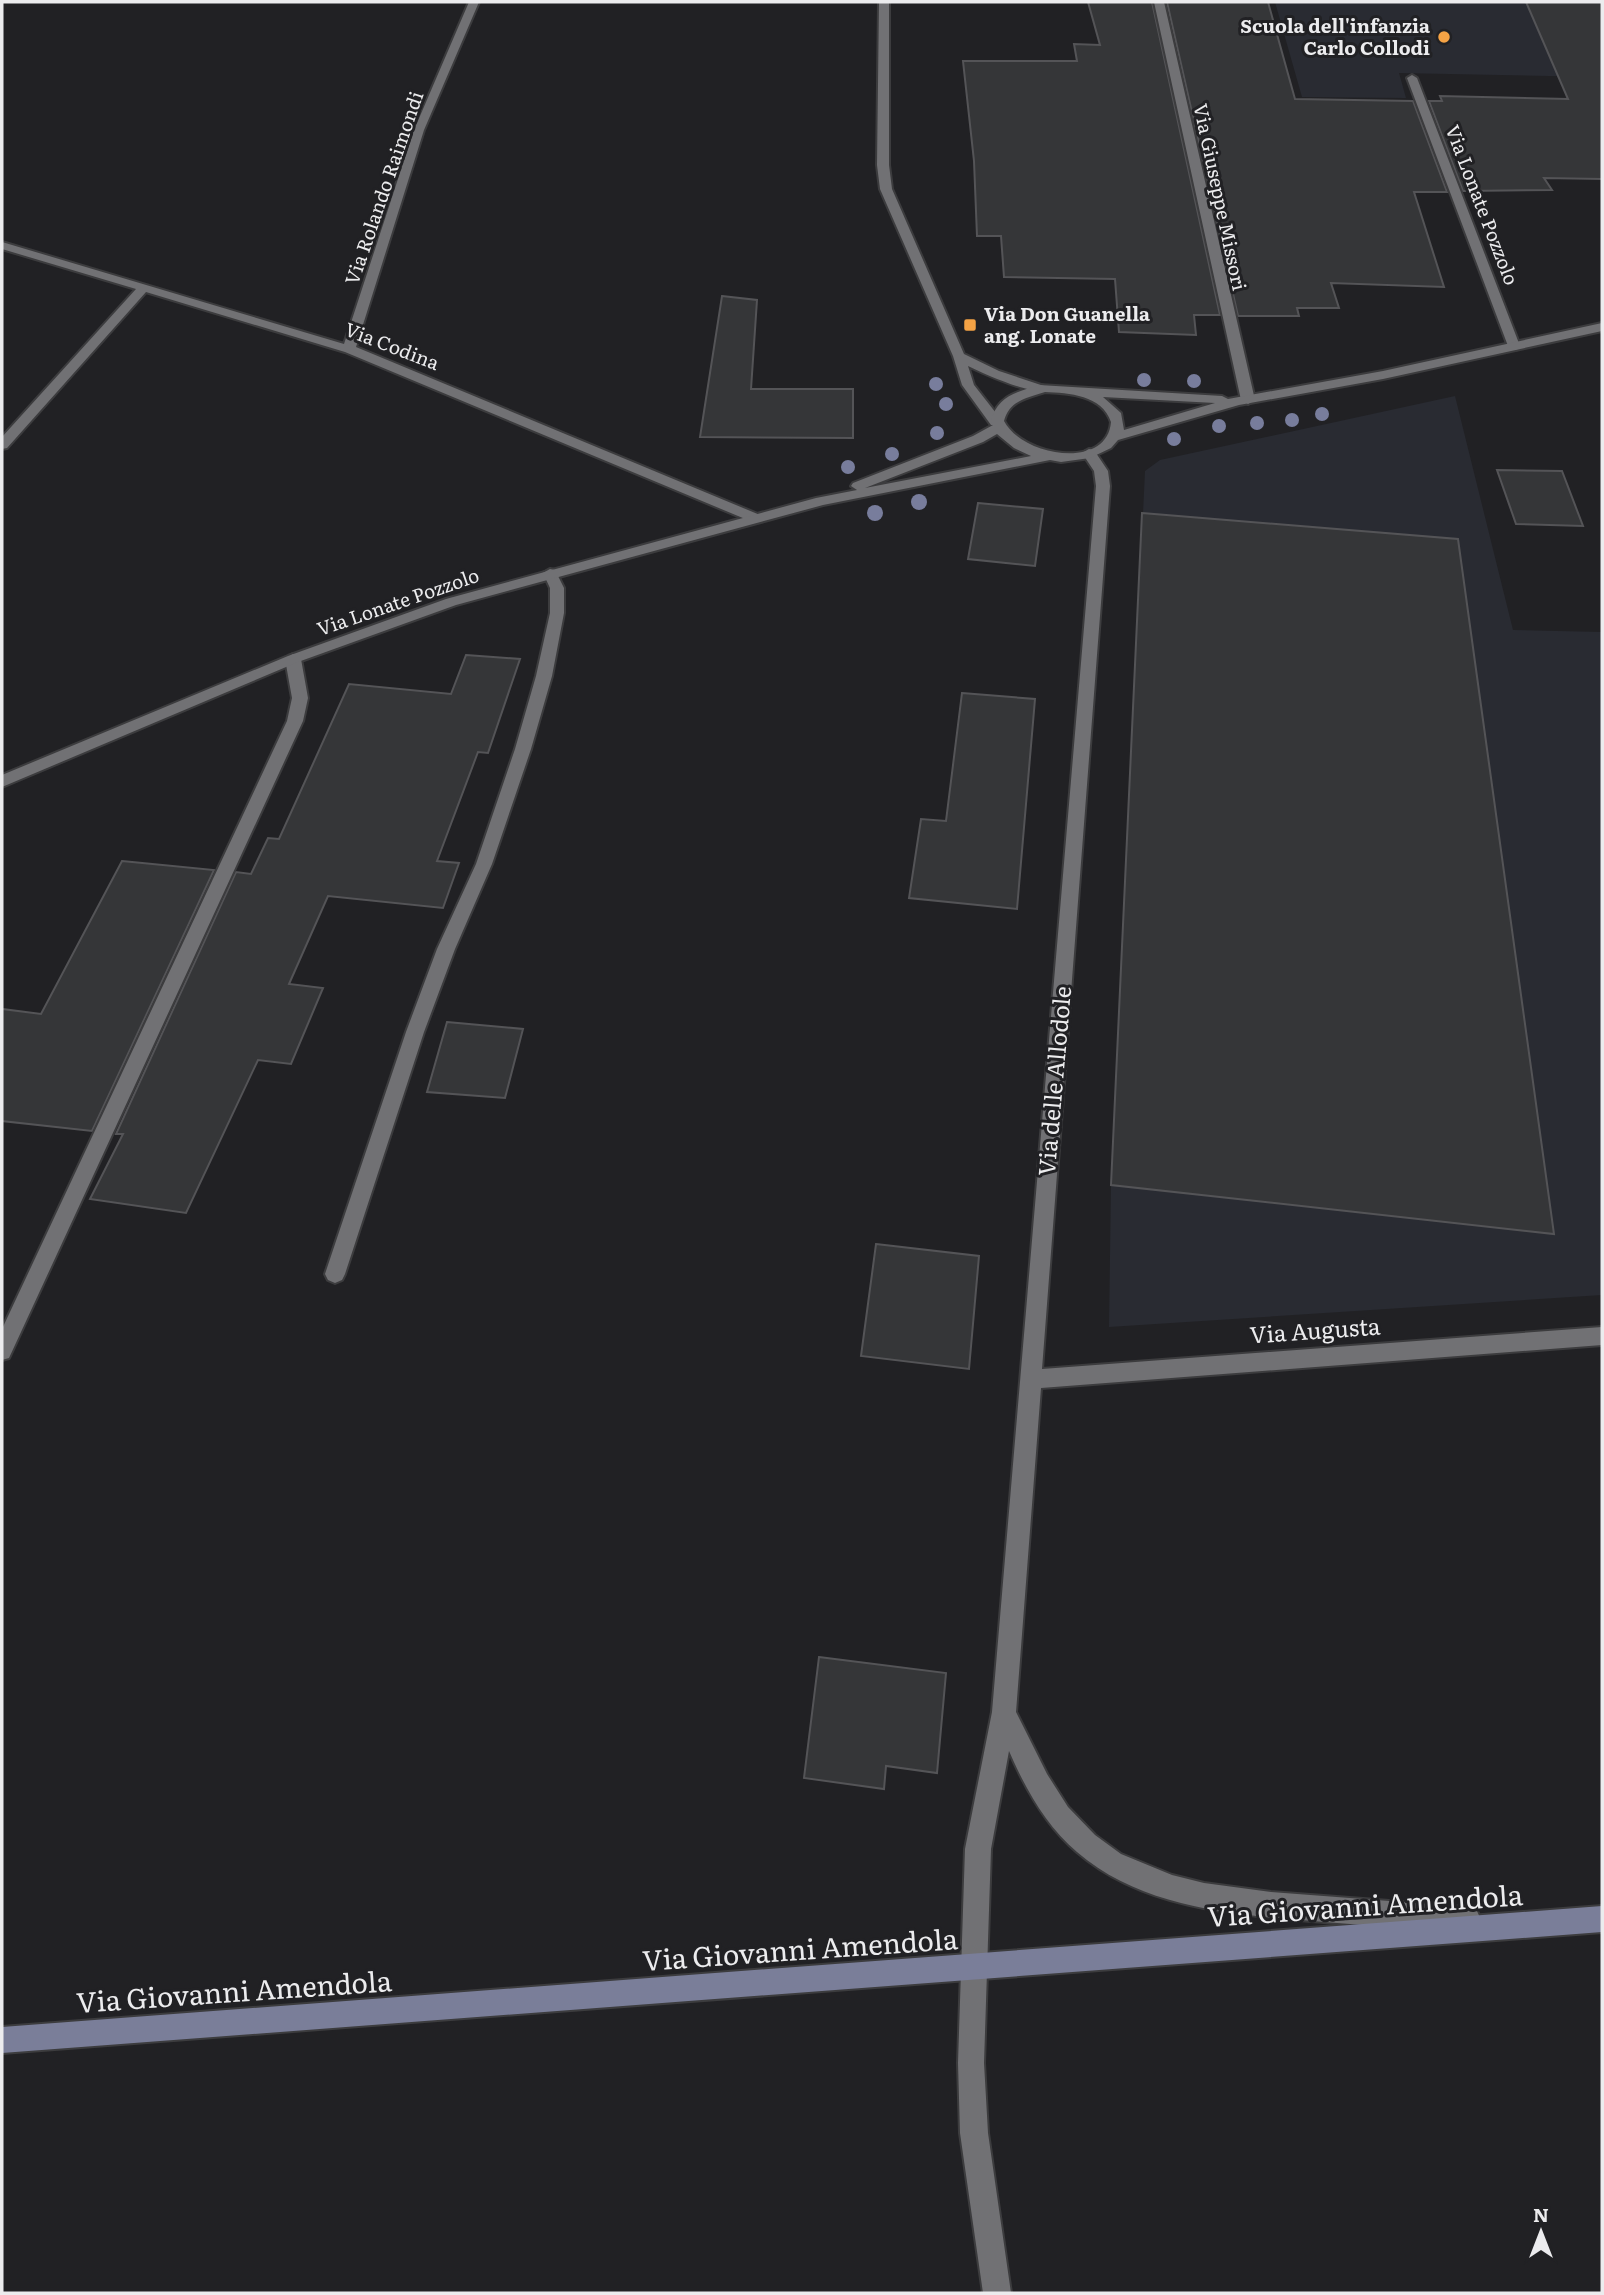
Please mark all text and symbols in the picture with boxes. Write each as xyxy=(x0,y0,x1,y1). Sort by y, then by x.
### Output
place label: Scuola dell'infanzia Carlo Collodi xyxy=(1240,11,1430,61)
marker: Scuola dell'infanzia Carlo Collodi xyxy=(1436,29,1452,45)
street label: Via Rolando Raimondi xyxy=(337,87,429,288)
street label: Via Giuseppe Missori xyxy=(1187,101,1254,293)
street label: Via Lonate Pozzolo xyxy=(1439,120,1526,289)
place label: Via Don Guanella ang. Lonate xyxy=(984,299,1150,349)
street label: Via Codina xyxy=(341,314,444,376)
marker: Via Don Guanella ang. Lonate xyxy=(962,317,978,333)
street label: Via Lonate Pozzolo xyxy=(313,560,482,642)
street label: Via delle Allodole xyxy=(1028,984,1078,1177)
street label: Via Augusta xyxy=(1248,1307,1382,1351)
street label: Via Giovanni Amendola xyxy=(1206,1872,1524,1936)
street label: Via Giovanni Amendola xyxy=(641,1916,959,1980)
street label: Via Giovanni Amendola xyxy=(75,1958,393,2022)
north arrow xyxy=(1506,2197,1576,2267)
text: N xyxy=(1533,2200,1549,2228)

